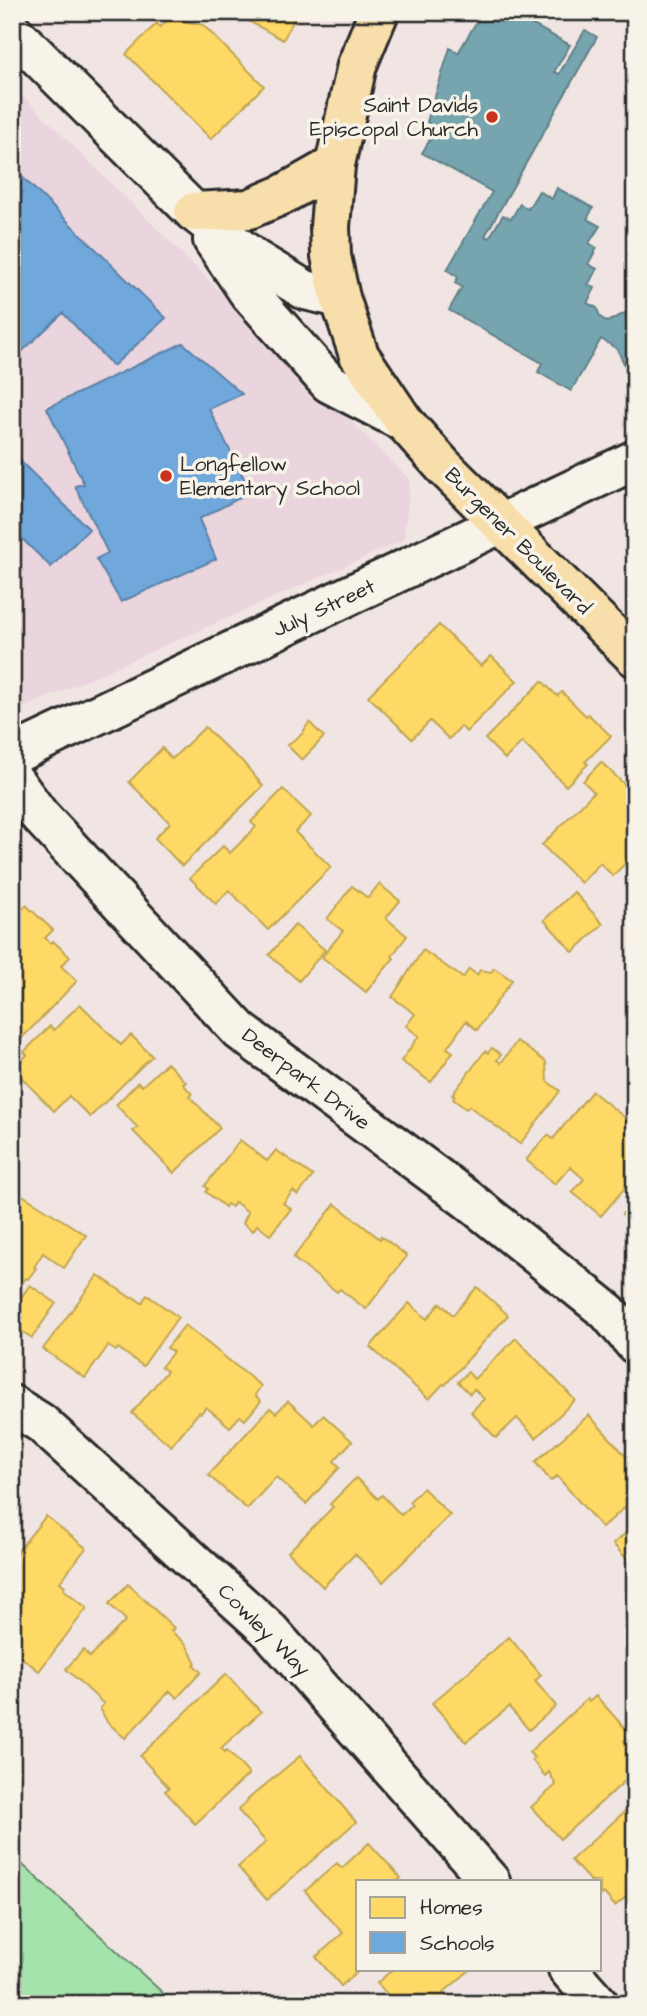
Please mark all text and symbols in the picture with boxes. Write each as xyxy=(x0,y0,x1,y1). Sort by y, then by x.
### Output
place label: Saint Davids Episcopal Church xyxy=(310,91,479,145)
marker: Saint Davids Episcopal Church xyxy=(484,109,500,125)
place label: Longfellow Elementary School xyxy=(180,450,360,505)
street label: Burgener Boulevard xyxy=(437,461,598,623)
marker: Longfellow Elementary School xyxy=(158,468,174,484)
street label: July Street xyxy=(268,571,381,646)
street label: Deerpark Drive xyxy=(235,1021,376,1138)
street label: Cowley Way xyxy=(210,1577,317,1685)
legend xyxy=(356,1880,602,1970)
text: Homes xyxy=(420,1893,483,1922)
text: Schools xyxy=(420,1929,495,1958)

